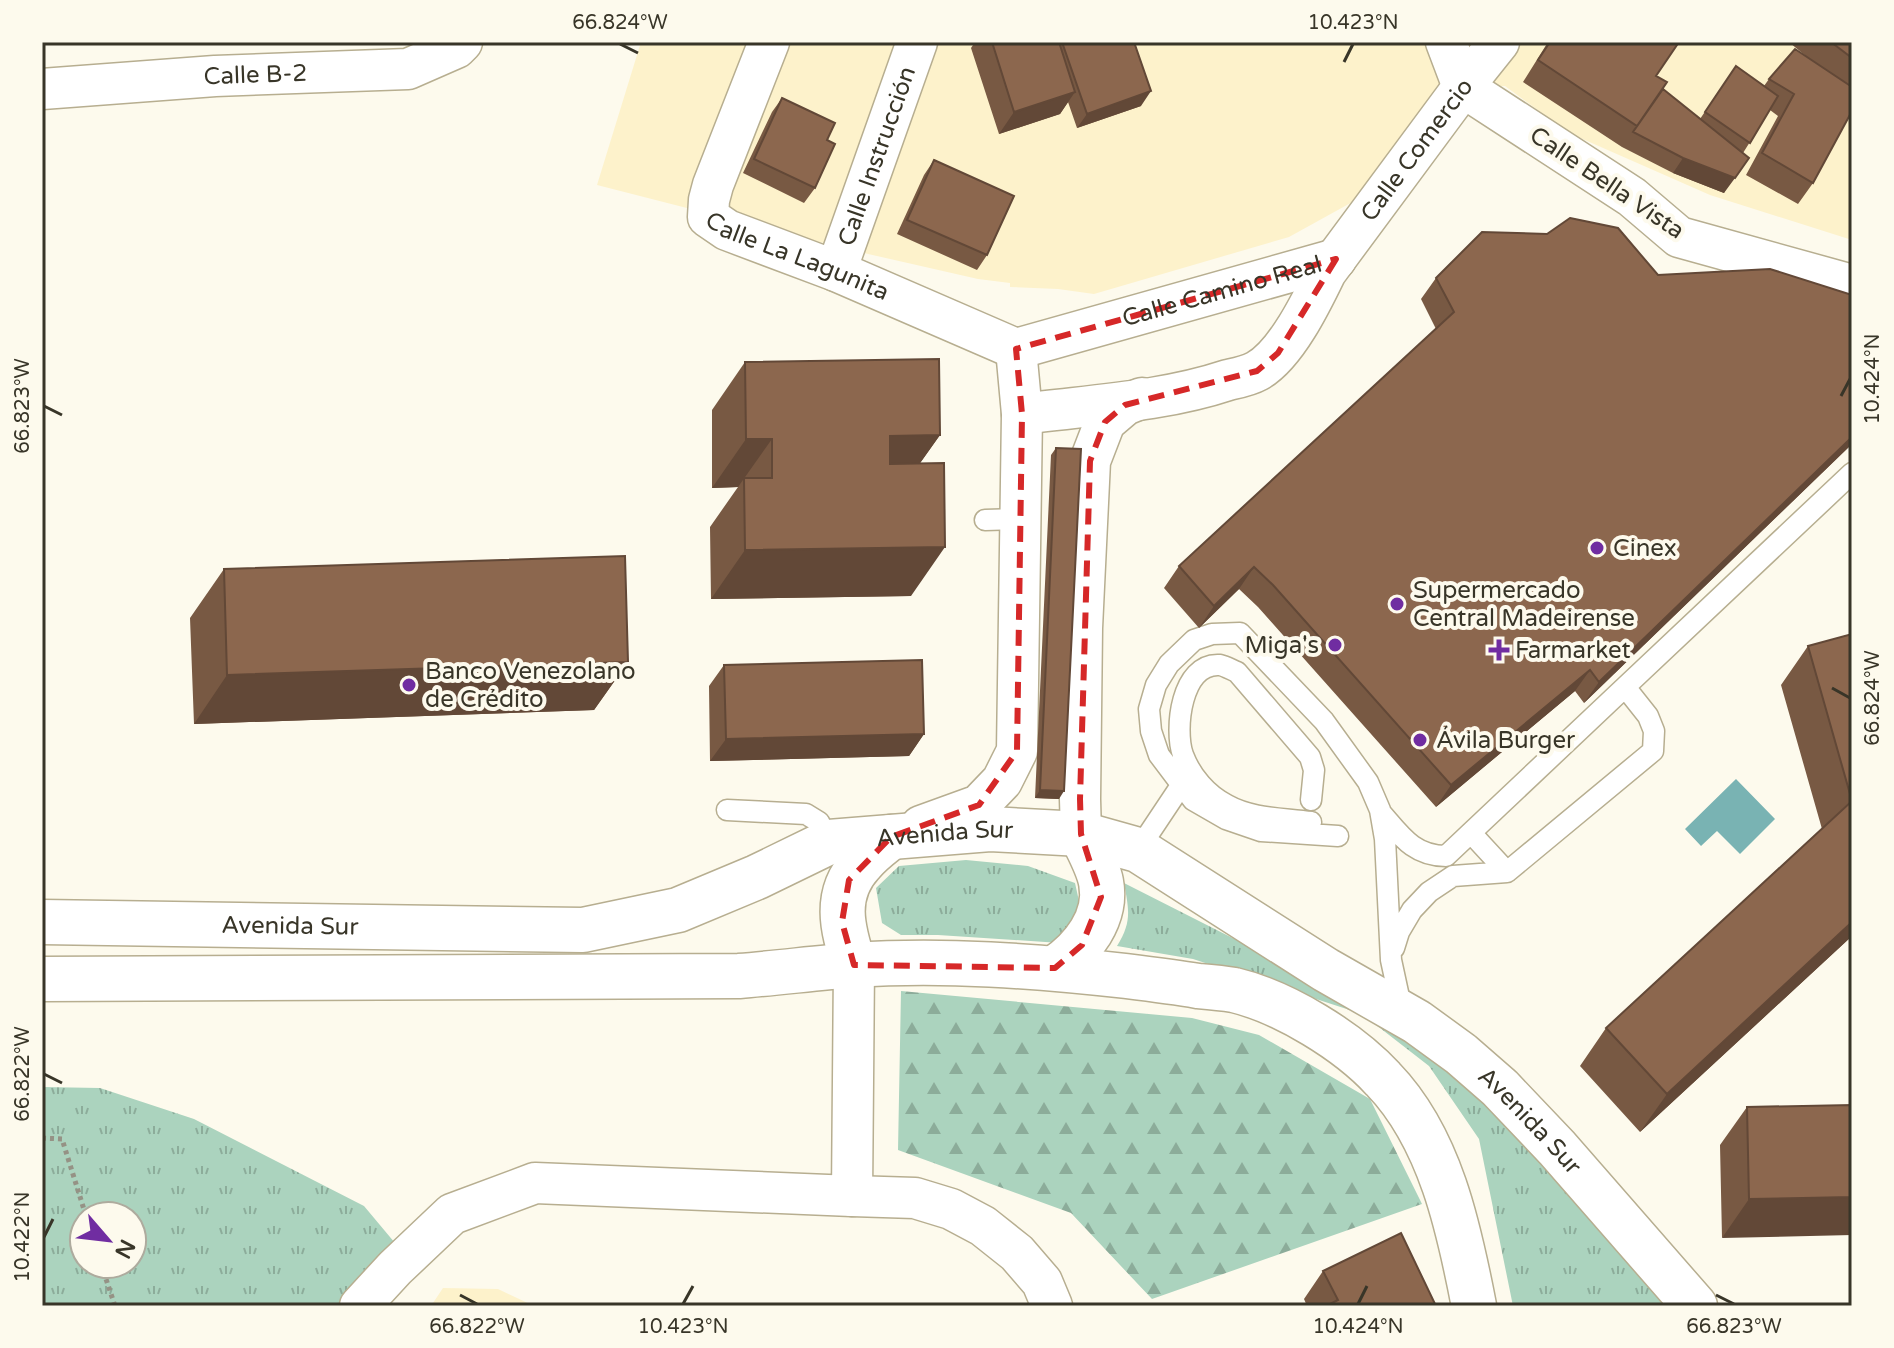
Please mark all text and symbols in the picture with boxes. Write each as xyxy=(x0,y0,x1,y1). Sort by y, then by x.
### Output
text: 66.824°W xyxy=(572,11,668,35)
text: 10.423°N xyxy=(1307,11,1399,35)
street label: Calle B-2 xyxy=(203,58,308,91)
street label: Calle Instrucción xyxy=(832,62,922,250)
street label: Calle Comercio xyxy=(1354,72,1479,227)
street label: Calle Bella Vista xyxy=(1524,121,1690,245)
street label: Calle La Lagunita xyxy=(700,205,893,307)
street label: Calle Camino Real xyxy=(1119,249,1325,333)
text: 10.424°N xyxy=(1861,333,1885,425)
text: 66.823°W xyxy=(11,358,35,454)
place label: Cinex xyxy=(1613,534,1677,563)
marker: Cinex xyxy=(1588,539,1606,557)
place label: Supermercado Central Madeirense xyxy=(1413,576,1635,633)
marker: Supermercado Central Madeirense xyxy=(1388,595,1406,613)
place label: Miga's xyxy=(1245,631,1319,660)
marker: Miga's xyxy=(1326,636,1344,654)
place label: Farmarket xyxy=(1515,636,1631,665)
marker: Farmarket xyxy=(1490,641,1508,659)
text: 66.824°W xyxy=(1861,650,1885,746)
place label: Banco Venezolano de Crédito xyxy=(425,657,636,714)
marker: Banco Venezolano de Crédito xyxy=(400,676,418,694)
place label: Ávila Burger xyxy=(1436,725,1576,755)
marker: Ávila Burger xyxy=(1411,731,1429,749)
street label: Avenida Sur xyxy=(875,814,1015,853)
street label: Avenida Sur xyxy=(221,910,360,941)
text: 66.822°W xyxy=(11,1026,35,1122)
street label: Avenida Sur xyxy=(1472,1061,1588,1181)
text: 10.422°N xyxy=(11,1191,35,1283)
north arrow xyxy=(68,1200,148,1280)
text: N xyxy=(109,1235,140,1263)
text: 66.822°W xyxy=(429,1315,525,1339)
text: 10.423°N xyxy=(637,1315,729,1339)
text: 10.424°N xyxy=(1312,1315,1404,1339)
text: 66.823°W xyxy=(1686,1315,1782,1339)

